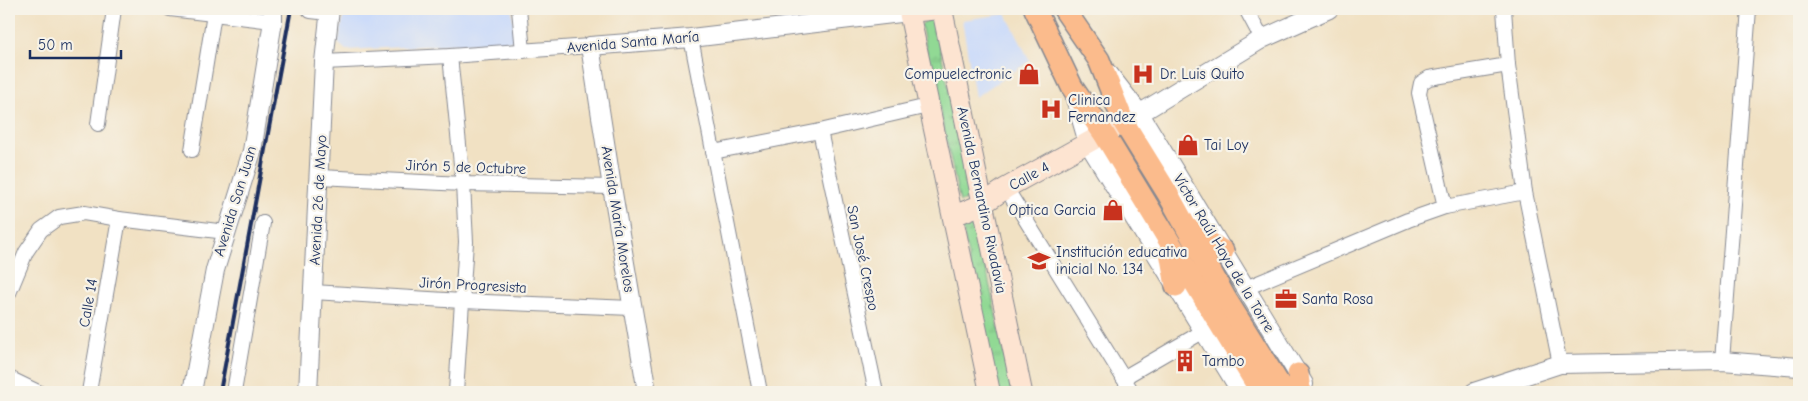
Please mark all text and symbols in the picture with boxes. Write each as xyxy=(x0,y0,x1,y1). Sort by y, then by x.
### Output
street label: Avenida Santa María xyxy=(566,27,700,57)
scale bar xyxy=(30,28,121,60)
text: 50 m xyxy=(38,36,73,54)
shop icon: Compuelectronic xyxy=(1016,61,1042,87)
hospital icon: Dr. Luis Quito xyxy=(1130,61,1156,87)
place label: Compuelectronic xyxy=(904,65,1012,83)
place label: Dr. Luis Quito xyxy=(1160,65,1244,83)
place label: Clinica Fernandez xyxy=(1068,91,1136,126)
hospital icon: Clinica Fernandez xyxy=(1038,96,1064,122)
street label: Avenida Bernardino Rivadavia xyxy=(953,105,1011,295)
shop icon: Tai Loy xyxy=(1175,132,1201,158)
street label: Avenida 26 de Mayo xyxy=(306,134,330,266)
place label: Tai Loy xyxy=(1204,136,1249,154)
street label: Avenida San Juan xyxy=(210,144,260,258)
street label: Avenida María Morelos xyxy=(598,144,638,294)
street label: Jirón 5 de Octubre xyxy=(405,156,527,178)
street label: Calle 4 xyxy=(1006,158,1052,194)
street label: Víctor Raúl Haya de la Torre xyxy=(1169,170,1279,336)
shop icon: Optica Garcia xyxy=(1100,197,1126,223)
place label: Optica Garcia xyxy=(1008,201,1096,219)
street label: San José Crespo xyxy=(843,204,883,312)
place label: Institución educativa inicial No. 134 xyxy=(1056,243,1187,278)
school or university icon: Institución educativa inicial No. 134 xyxy=(1026,248,1052,274)
street label: Jirón Progresista xyxy=(419,273,527,297)
street label: Calle 14 xyxy=(75,277,101,329)
office icon: Santa Rosa xyxy=(1273,286,1299,312)
place label: Santa Rosa xyxy=(1302,290,1373,308)
building icon: Tambo xyxy=(1172,348,1198,374)
place label: Tambo xyxy=(1202,352,1245,370)

